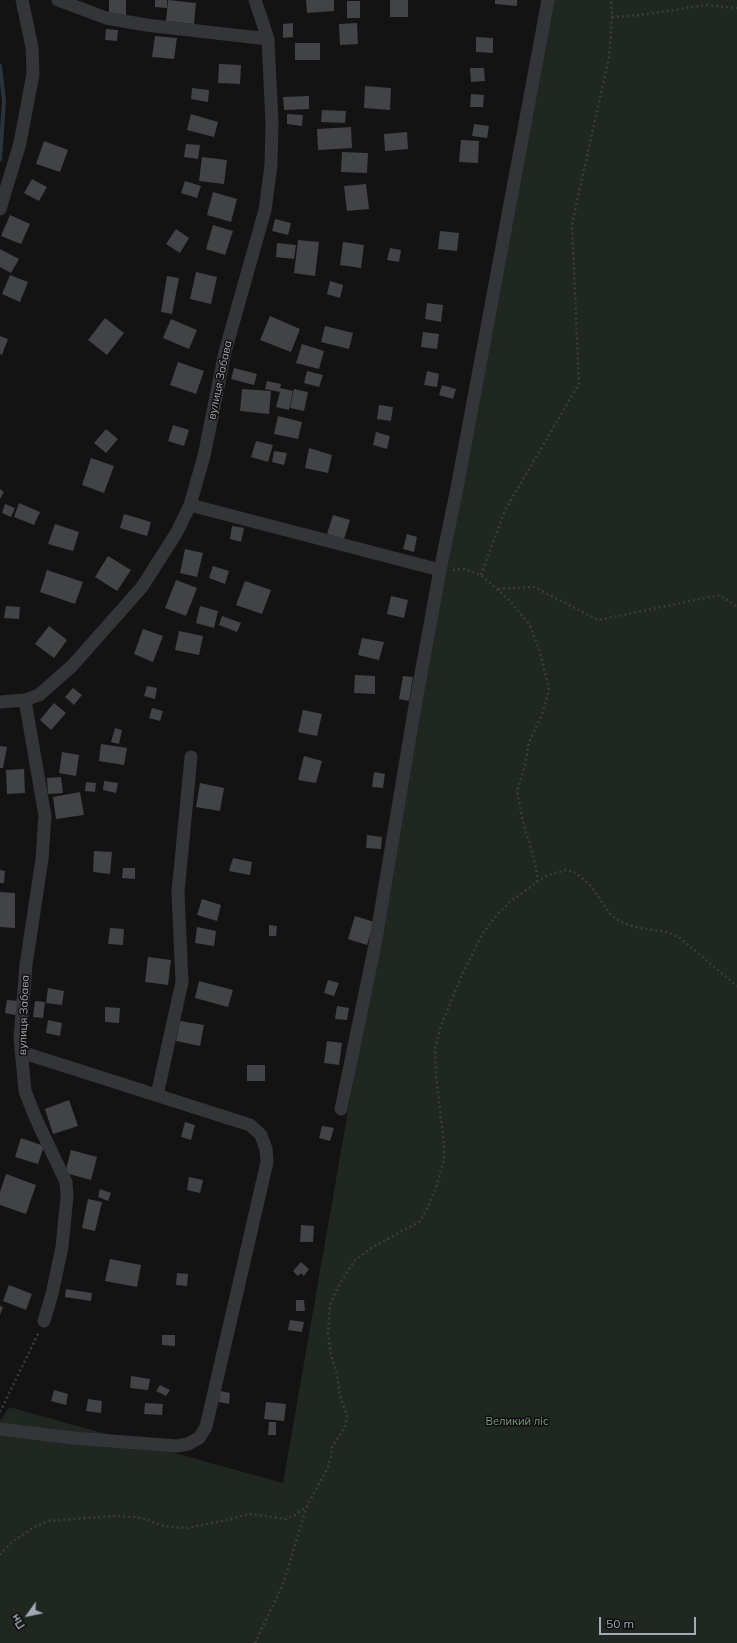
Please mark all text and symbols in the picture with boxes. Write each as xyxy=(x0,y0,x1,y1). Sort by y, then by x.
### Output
street label: вулиця Забава xyxy=(205,339,235,421)
street label: вулиця Забава xyxy=(16,975,32,1055)
park label: Великий ліс xyxy=(485,1415,549,1429)
north arrow xyxy=(8,1595,48,1635)
scale bar xyxy=(601,1609,698,1635)
text: Пн xyxy=(8,1611,28,1632)
text: 50 m xyxy=(606,1616,634,1631)

